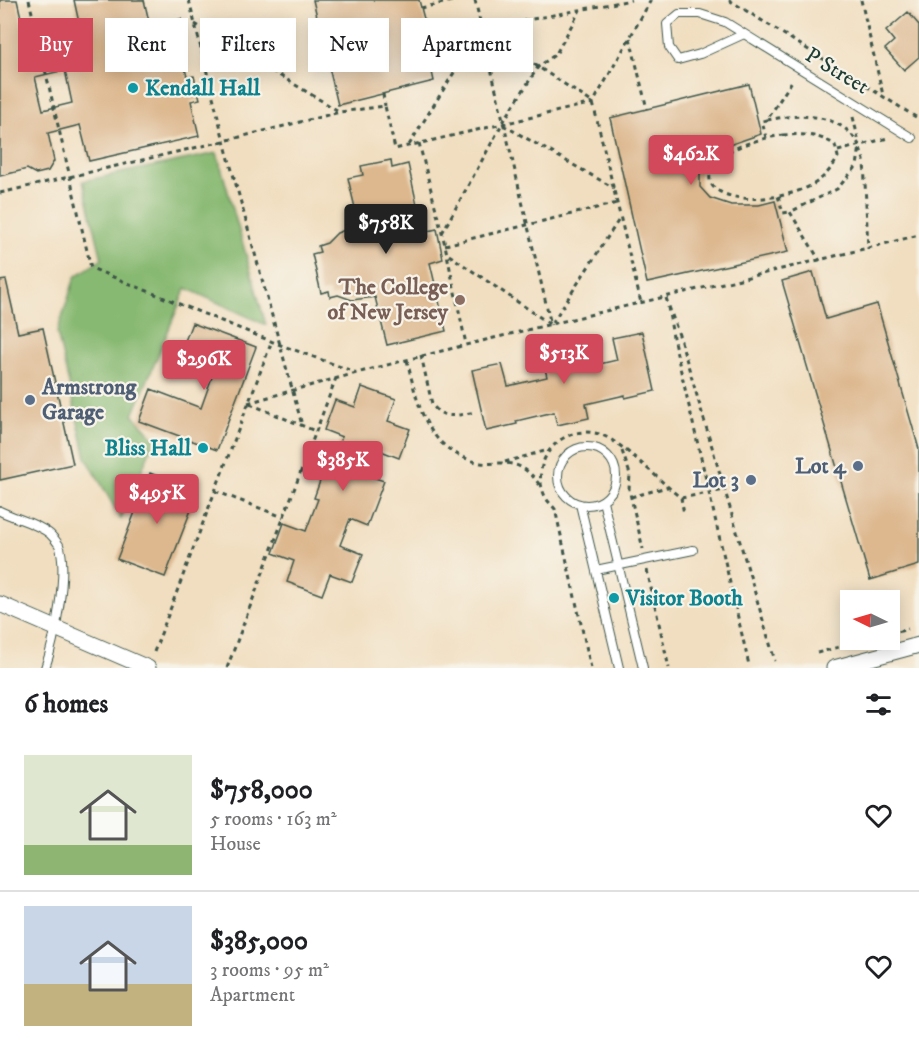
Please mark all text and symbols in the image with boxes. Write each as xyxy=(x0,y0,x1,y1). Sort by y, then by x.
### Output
chip: Buy xyxy=(18,18,93,72)
chip: Rent xyxy=(105,18,188,72)
chip: Filters xyxy=(200,18,296,72)
chip: New xyxy=(308,18,389,72)
chip: Apartment xyxy=(401,18,533,72)
street label: P Street xyxy=(800,42,874,100)
place label: Kendall Hall xyxy=(145,75,260,102)
marker: Kendall Hall xyxy=(126,81,140,95)
pin: $462K xyxy=(649,135,733,186)
text: $462K xyxy=(663,142,719,167)
pin: $758K xyxy=(344,204,428,255)
text: $758K xyxy=(358,211,414,236)
place label: The College of New Jersey xyxy=(328,274,449,326)
marker: The College of New Jersey xyxy=(453,293,467,307)
pin: $513K xyxy=(522,334,606,385)
pin: $296K xyxy=(162,340,246,391)
text: $513K xyxy=(539,341,589,366)
text: $296K xyxy=(176,347,232,372)
place label: Armstrong Garage xyxy=(41,374,137,426)
marker: Armstrong Garage xyxy=(23,393,37,407)
place label: Bliss Hall xyxy=(104,435,191,462)
marker: Bliss Hall xyxy=(196,441,210,455)
pin: $385K xyxy=(301,441,385,492)
text: $385K xyxy=(317,448,369,473)
place label: Lot 4 xyxy=(795,453,847,480)
marker: Lot 4 xyxy=(851,459,865,473)
place label: Lot 3 xyxy=(692,467,739,494)
marker: Lot 3 xyxy=(744,473,758,487)
pin: $495K xyxy=(115,474,199,525)
text: $495K xyxy=(129,481,185,506)
place label: Visitor Booth xyxy=(625,585,743,612)
north arrow xyxy=(840,590,900,650)
map controls xyxy=(840,590,900,650)
marker: Visitor Booth xyxy=(607,591,621,605)
text: 6 homes xyxy=(24,688,108,721)
icon: filters xyxy=(862,688,895,721)
text: $758,000 xyxy=(210,774,313,807)
icon: home xyxy=(72,779,144,851)
icon: heart xyxy=(862,799,895,832)
text: 5 rooms · 163 m² xyxy=(210,807,337,832)
text: House xyxy=(210,832,261,857)
text: $385,000 xyxy=(210,925,308,958)
icon: home xyxy=(72,930,144,1002)
icon: heart xyxy=(862,950,895,983)
text: 3 rooms · 95 m² xyxy=(210,958,329,983)
text: Apartment xyxy=(210,983,295,1008)

